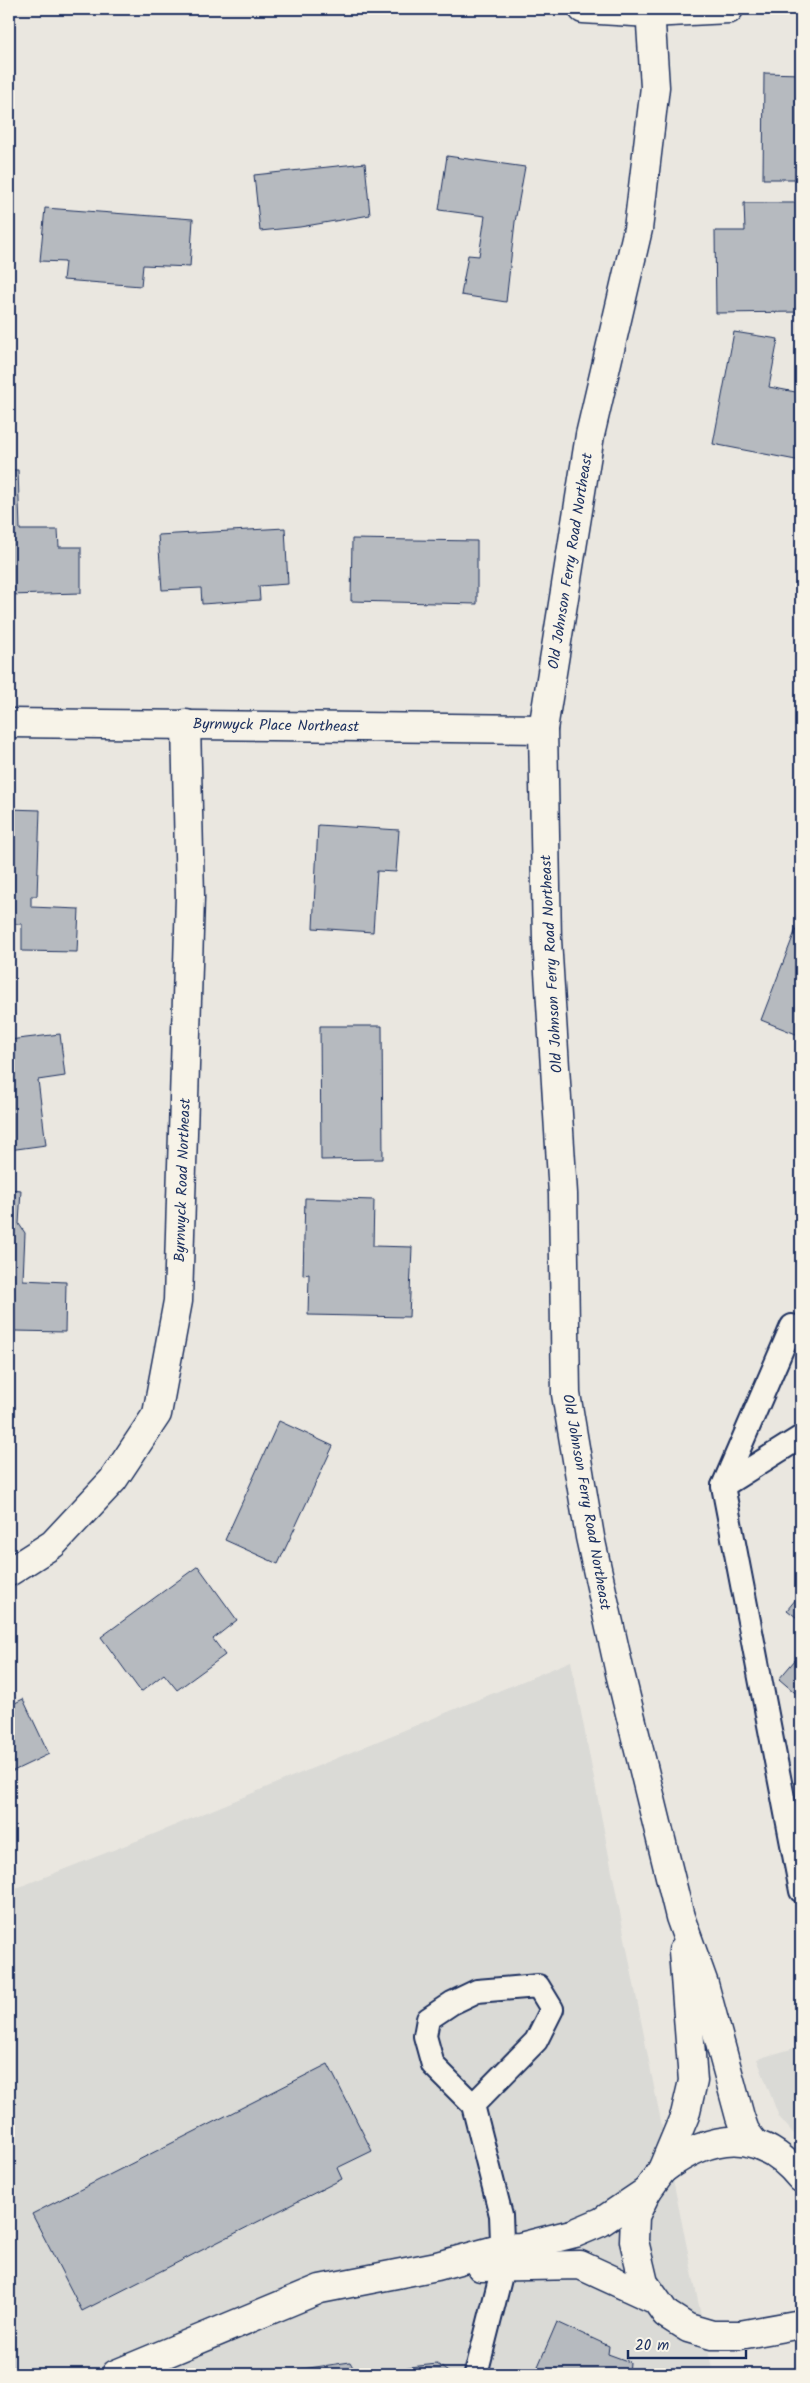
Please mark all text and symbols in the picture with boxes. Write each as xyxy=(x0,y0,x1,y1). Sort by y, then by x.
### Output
street label: Old Johnson Ferry Road Northeast xyxy=(542,451,600,671)
street label: Byrnwyck Place Northeast xyxy=(193,713,360,739)
street label: Old Johnson Ferry Road Northeast xyxy=(534,854,570,1074)
street label: Byrnwyck Road Northeast xyxy=(168,1097,198,1263)
street label: Old Johnson Ferry Road Northeast xyxy=(555,1392,617,1612)
scale bar xyxy=(628,2328,745,2360)
text: 20 m xyxy=(635,2334,669,2358)

